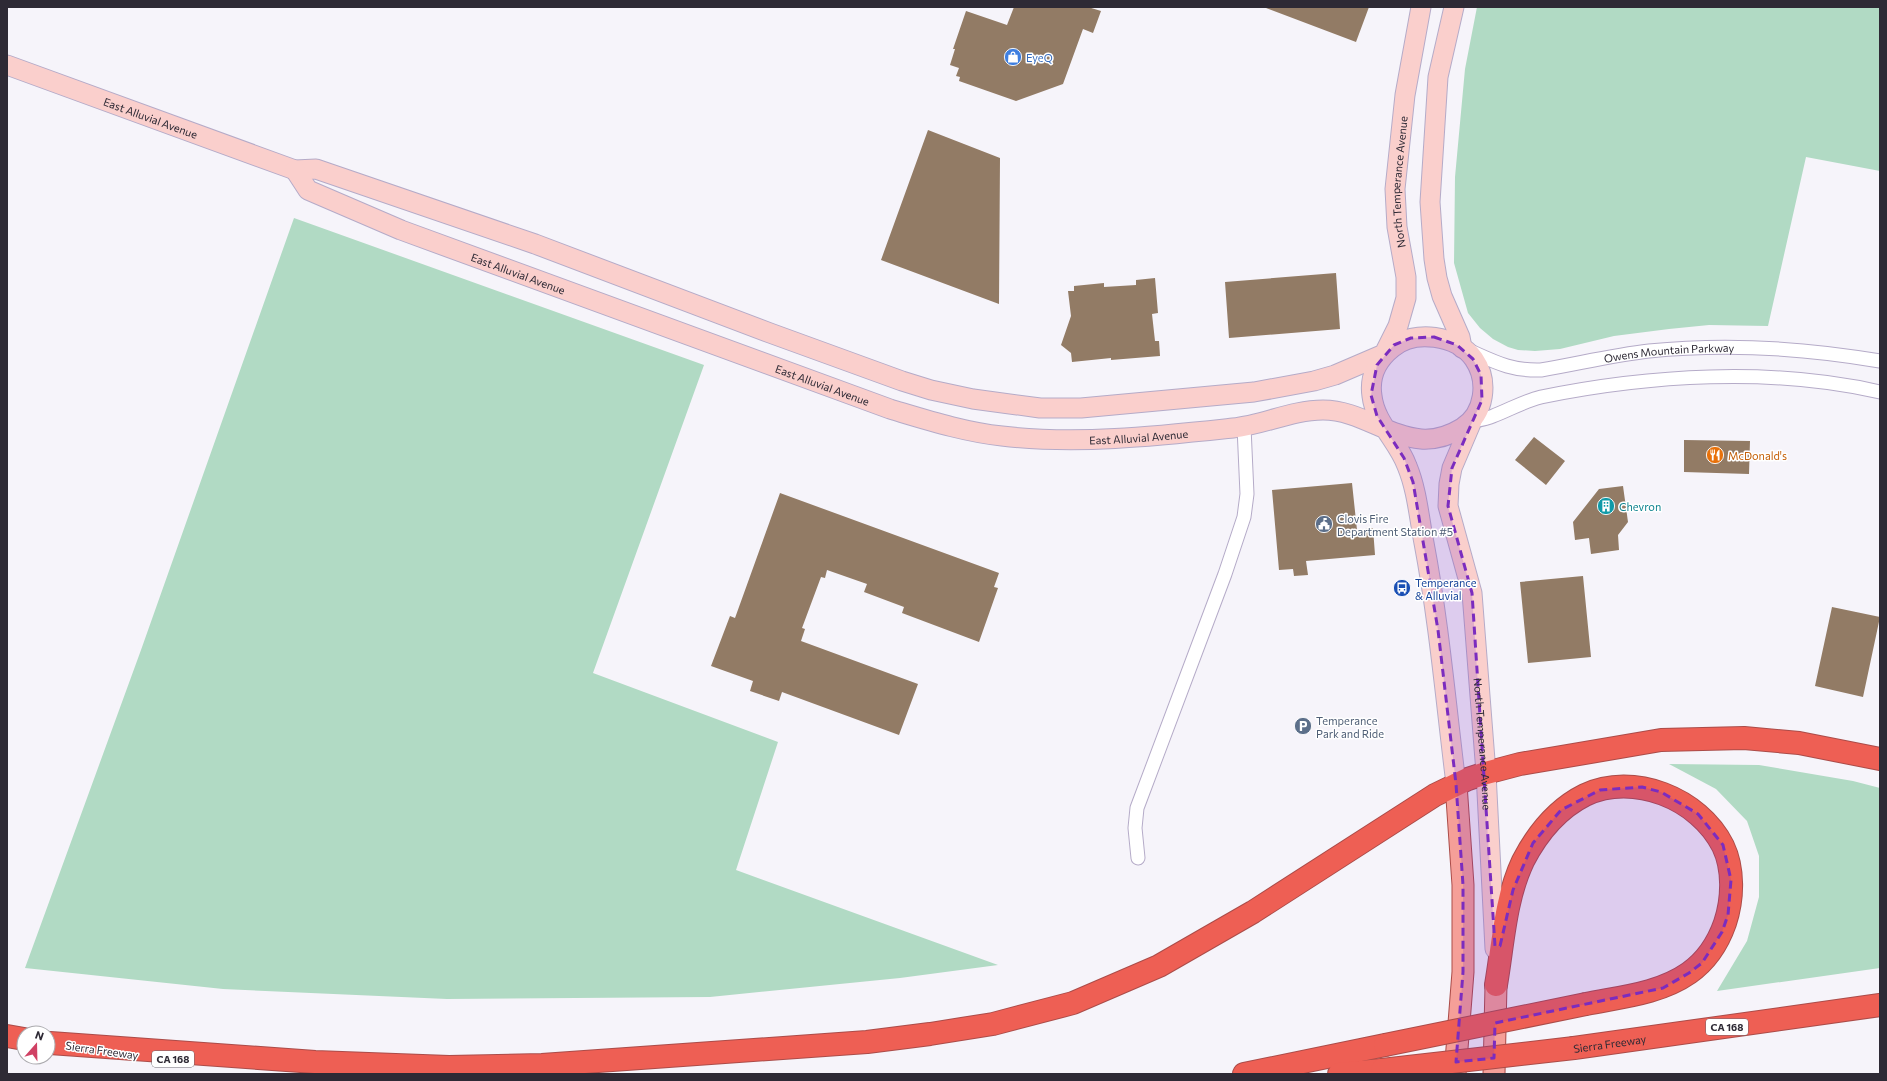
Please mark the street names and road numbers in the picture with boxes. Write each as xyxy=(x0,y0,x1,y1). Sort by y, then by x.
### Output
street label: East Alluvial Avenue xyxy=(102,94,200,141)
street label: North Temperance Avenue xyxy=(1388,115,1409,249)
street label: East Alluvial Avenue xyxy=(470,250,567,296)
street label: Owens Mountain Parkway xyxy=(1603,341,1735,364)
street label: East Alluvial Avenue xyxy=(774,361,872,408)
street label: East Alluvial Avenue xyxy=(1089,426,1189,446)
street label: North Temperance Avenue xyxy=(1472,677,1494,811)
road number: CA 168 xyxy=(1706,1019,1748,1035)
street label: Sierra Freeway xyxy=(1572,1031,1647,1055)
street label: Sierra Freeway xyxy=(65,1038,140,1062)
road number: CA 168 xyxy=(152,1051,194,1067)

